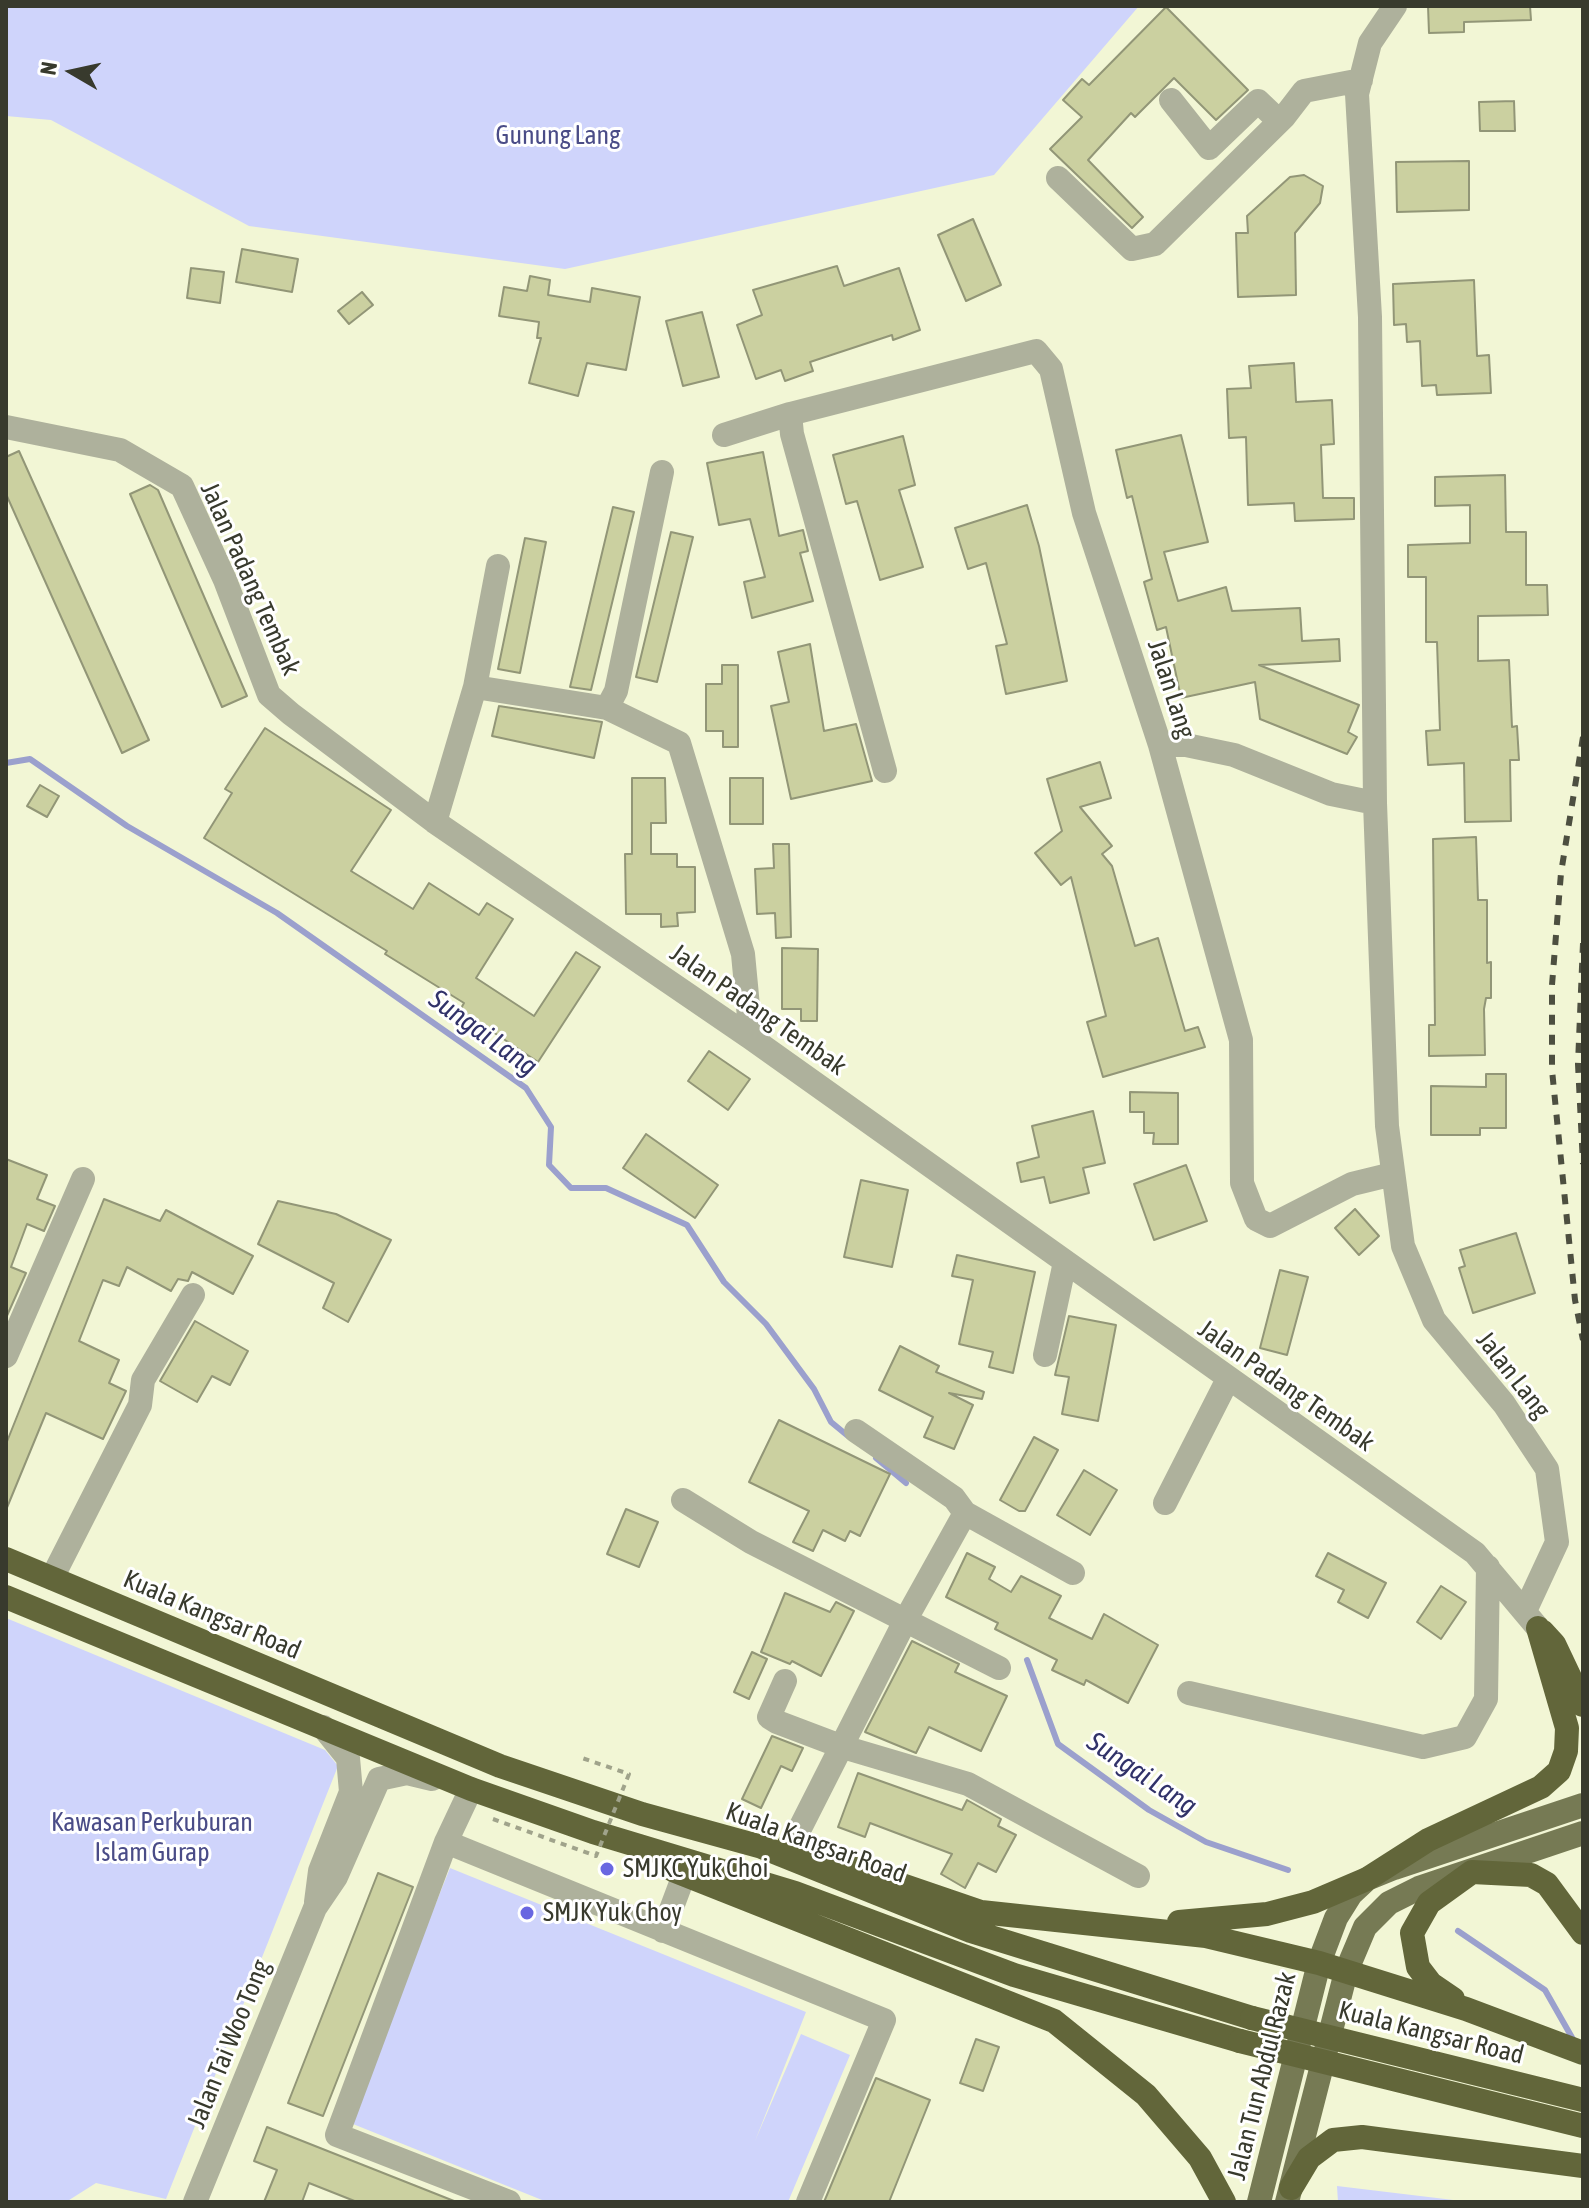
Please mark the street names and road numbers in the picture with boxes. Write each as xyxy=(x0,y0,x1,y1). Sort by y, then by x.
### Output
street label: Jalan Padang Tembak xyxy=(193,478,307,680)
street label: Jalan Lang xyxy=(1140,636,1202,742)
street label: Jalan Padang Tembak xyxy=(664,938,852,1082)
street label: Jalan Padang Tembak xyxy=(1192,1314,1380,1458)
street label: Jalan Lang xyxy=(1469,1325,1557,1425)
street label: Kuala Kangsar Road xyxy=(119,1564,305,1666)
street label: Kuala Kangsar Road xyxy=(721,1796,911,1890)
street label: Jalan Tai Woo Tong xyxy=(181,1955,277,2133)
street label: Jalan Tun Abdul Razak xyxy=(1221,1969,1303,2183)
street label: Kuala Kangsar Road xyxy=(1335,1995,1527,2071)

